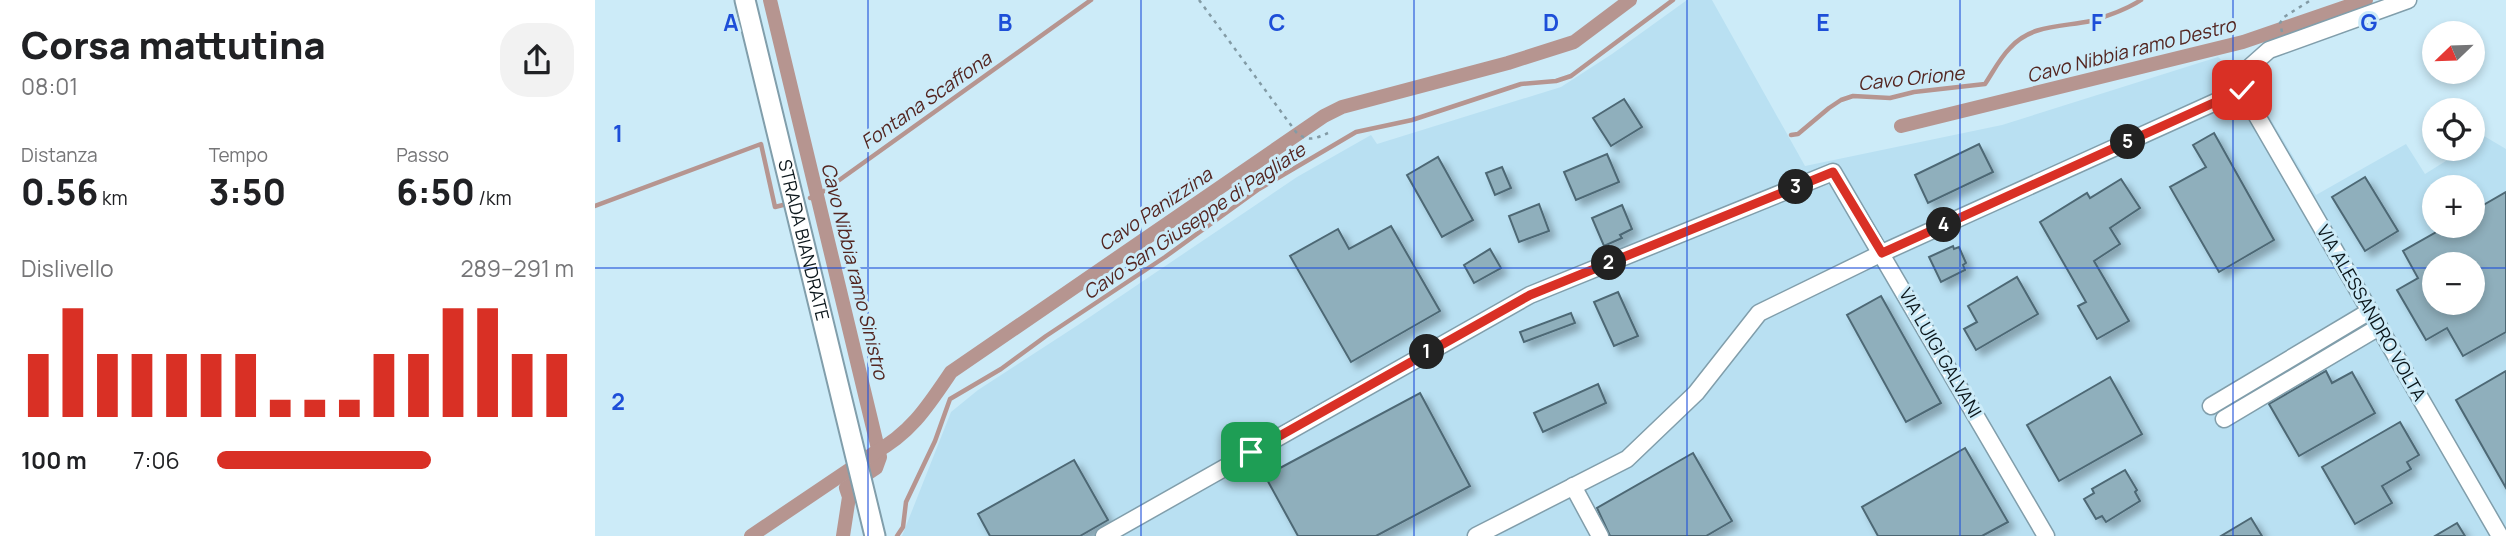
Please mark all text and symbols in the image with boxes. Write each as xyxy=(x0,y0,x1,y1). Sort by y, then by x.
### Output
text: A xyxy=(723,6,739,38)
text: B xyxy=(998,6,1012,38)
text: C xyxy=(1269,6,1286,38)
text: D xyxy=(1543,6,1559,38)
text: E xyxy=(1816,6,1830,38)
text: F xyxy=(2091,6,2103,38)
text: G xyxy=(2361,6,2378,38)
water label: Cavo Nibbia ramo Destro xyxy=(2024,11,2240,89)
text: Corsa mattutina xyxy=(21,18,326,70)
north arrow xyxy=(2422,21,2485,84)
map controls xyxy=(2422,21,2485,315)
button: share xyxy=(500,23,574,97)
water label: Fontana Scaffona xyxy=(856,44,998,155)
water label: Cavo Orione xyxy=(1857,59,1967,97)
pin xyxy=(2212,60,2272,120)
text: 08:01 xyxy=(21,70,78,102)
icon: check xyxy=(2223,71,2261,109)
button: locate xyxy=(2422,98,2485,161)
text: 1 xyxy=(613,117,623,149)
pin: 5 xyxy=(2111,124,2145,160)
text: 5 xyxy=(2122,128,2133,154)
water label: Cavo San Giuseppe di Pagliate xyxy=(1078,136,1312,305)
text: Distanza xyxy=(21,142,98,168)
text: Tempo xyxy=(209,142,268,168)
text: Passo xyxy=(396,142,449,168)
street label: STRADA BIANDRATE xyxy=(773,157,835,323)
water label: Cavo Nibbia ramo Sinistro xyxy=(815,160,895,384)
water label: Cavo Panizzina xyxy=(1093,161,1218,257)
text: 0.56 xyxy=(21,168,98,216)
text: 3:50 xyxy=(209,168,286,216)
text: 6:50 xyxy=(396,168,475,216)
pin: 3 xyxy=(1779,170,1813,204)
text: 3 xyxy=(1790,173,1801,199)
button: + xyxy=(2422,175,2485,238)
text: km xyxy=(98,185,128,211)
text: /km xyxy=(475,185,512,211)
pin: 4 xyxy=(1927,208,1961,243)
text: 4 xyxy=(1938,211,1949,237)
street label: VIA ALESSANDRO VOLTA xyxy=(2312,220,2432,405)
pin: 2 xyxy=(1591,246,1627,280)
text: 2 xyxy=(1603,249,1614,275)
text: Dislivello xyxy=(21,252,114,284)
text: 289–291 m xyxy=(460,252,574,284)
button: − xyxy=(2422,252,2485,315)
street label: VIA LUIGI GALVANI xyxy=(1894,283,1988,422)
pin: 1 xyxy=(1409,334,1445,370)
text: 1 xyxy=(1422,338,1431,364)
text: 2 xyxy=(611,385,625,417)
pin xyxy=(1221,422,1281,482)
icon: arrive xyxy=(1232,433,1270,471)
text: 100 m xyxy=(21,444,87,476)
text: 7:06 xyxy=(133,444,180,476)

